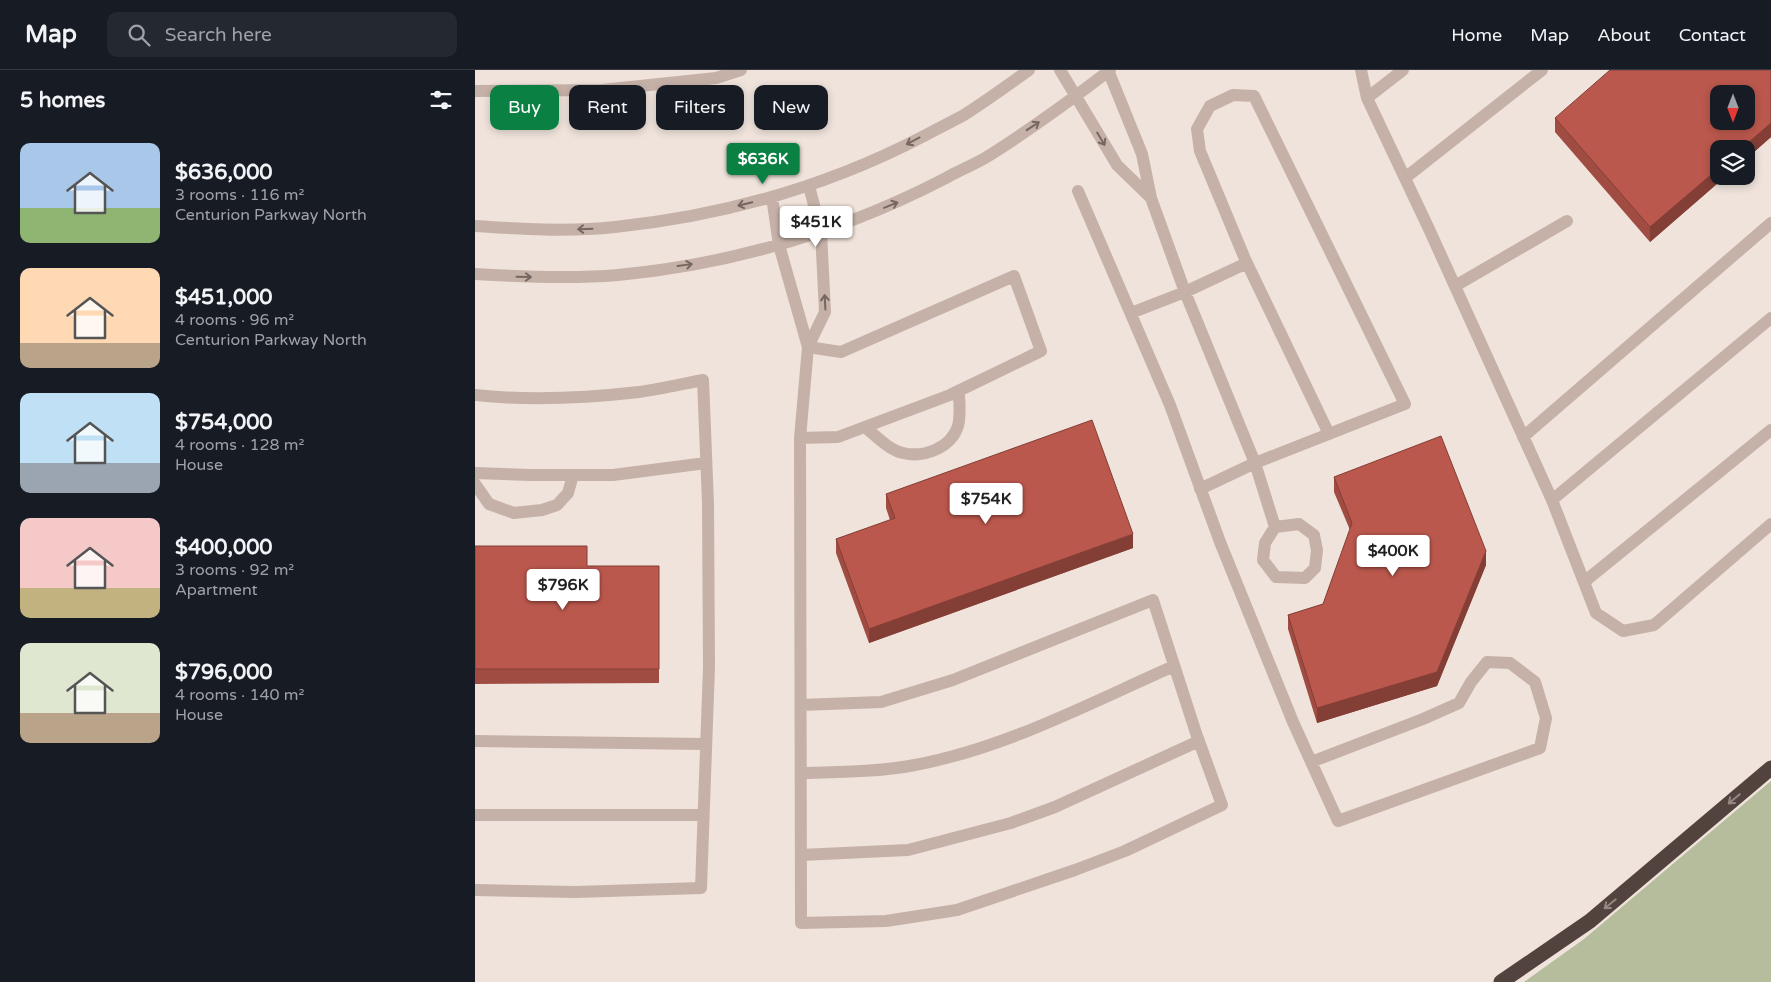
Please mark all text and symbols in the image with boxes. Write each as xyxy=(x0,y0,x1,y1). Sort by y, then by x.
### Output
search box xyxy=(107,12,457,57)
text: Map xyxy=(25,20,77,49)
icon: search xyxy=(125,21,153,49)
text: Search here xyxy=(165,24,272,46)
text: Home xyxy=(1451,24,1502,46)
text: Map xyxy=(1530,24,1569,46)
text: About xyxy=(1597,24,1651,46)
text: Contact xyxy=(1679,24,1746,46)
chip: Buy xyxy=(490,85,559,130)
chip: Rent xyxy=(569,85,646,130)
chip: Filters xyxy=(656,85,744,130)
chip: New xyxy=(754,85,828,130)
north arrow xyxy=(1710,85,1755,130)
map controls xyxy=(1710,85,1755,185)
icon: filters xyxy=(427,86,455,114)
text: 5 homes xyxy=(20,88,105,113)
one-way arrow xyxy=(1026,121,1040,131)
one-way arrow xyxy=(1097,131,1107,145)
one-way arrow xyxy=(906,136,921,146)
button: layers xyxy=(1710,140,1755,185)
pin: $636K xyxy=(728,142,798,185)
text: $636K xyxy=(738,149,788,169)
text: $636,000 xyxy=(175,160,273,185)
icon: home xyxy=(60,163,120,223)
text: 3 rooms · 116 m² xyxy=(175,185,304,205)
one-way arrow xyxy=(883,199,898,209)
one-way arrow xyxy=(738,200,754,209)
text: Centurion Parkway North xyxy=(175,205,367,225)
pin: $451K xyxy=(781,206,851,248)
text: $451K xyxy=(791,212,841,232)
one-way arrow xyxy=(577,224,593,233)
one-way arrow xyxy=(677,260,693,270)
one-way arrow xyxy=(515,272,531,282)
text: $451,000 xyxy=(175,285,273,310)
icon: home xyxy=(60,288,120,348)
one-way arrow xyxy=(820,294,829,310)
text: 4 rooms · 96 m² xyxy=(175,310,294,330)
text: Centurion Parkway North xyxy=(175,330,367,350)
text: $754,000 xyxy=(175,410,273,435)
icon: home xyxy=(60,413,120,473)
text: 4 rooms · 128 m² xyxy=(175,435,304,455)
text: House xyxy=(175,455,223,475)
pin: $754K xyxy=(951,482,1021,525)
text: $754K xyxy=(961,489,1011,509)
pin: $400K xyxy=(1358,534,1428,577)
text: $400,000 xyxy=(175,535,273,560)
icon: home xyxy=(60,538,120,598)
text: $400K xyxy=(1368,541,1418,561)
text: 3 rooms · 92 m² xyxy=(175,560,294,580)
pin: $796K xyxy=(528,568,598,611)
text: $796K xyxy=(538,575,588,595)
text: Apartment xyxy=(175,580,258,600)
text: $796,000 xyxy=(175,660,273,685)
icon: home xyxy=(60,663,120,723)
text: 4 rooms · 140 m² xyxy=(175,685,304,705)
text: House xyxy=(175,705,223,725)
one-way arrow xyxy=(1728,794,1741,805)
one-way arrow xyxy=(1604,899,1617,910)

